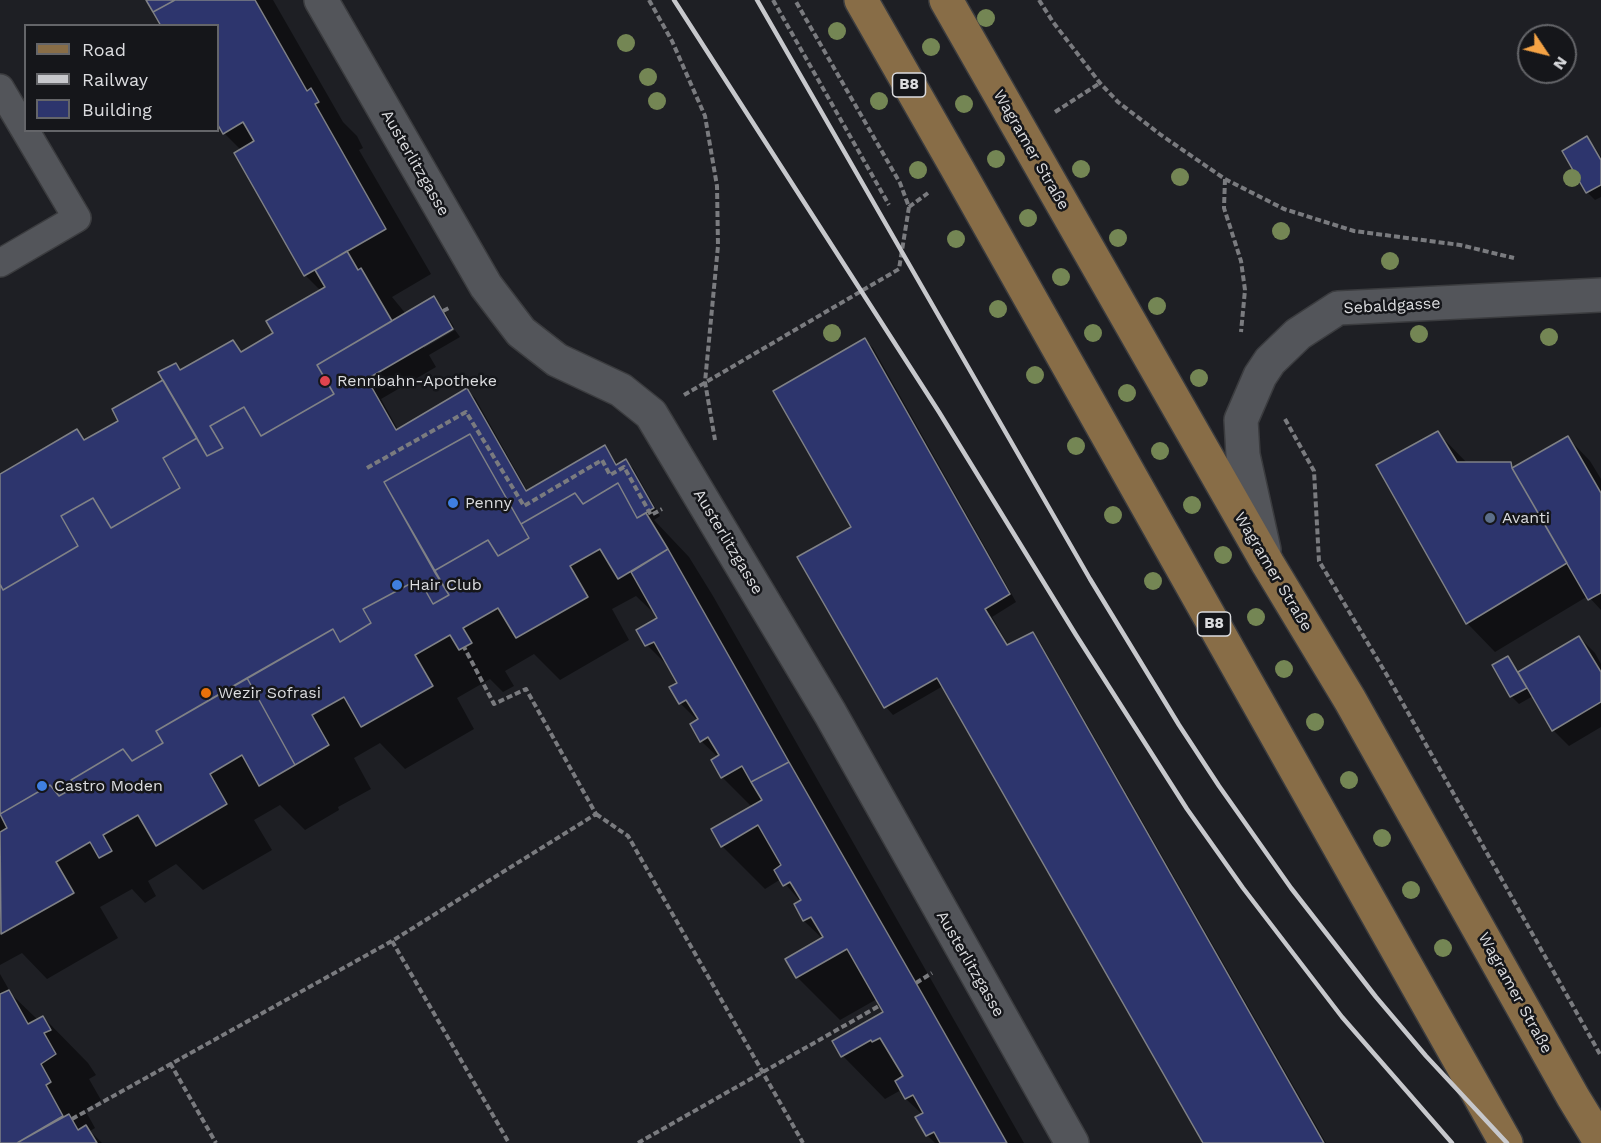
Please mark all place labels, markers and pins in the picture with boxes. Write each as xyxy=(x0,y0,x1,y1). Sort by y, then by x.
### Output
place label: Rennbahn-Apotheke xyxy=(337,371,497,391)
marker: Rennbahn-Apotheke xyxy=(318,374,332,388)
place label: Penny xyxy=(465,493,512,513)
marker: Penny xyxy=(446,496,460,510)
place label: Avanti xyxy=(1502,508,1550,528)
marker: Avanti xyxy=(1483,511,1497,525)
place label: Hair Club xyxy=(409,575,482,595)
marker: Hair Club xyxy=(390,578,404,592)
place label: Wezir Sofrasi xyxy=(218,683,321,703)
marker: Wezir Sofrasi xyxy=(199,686,213,700)
place label: Castro Moden xyxy=(54,776,163,796)
marker: Castro Moden xyxy=(35,779,49,793)

